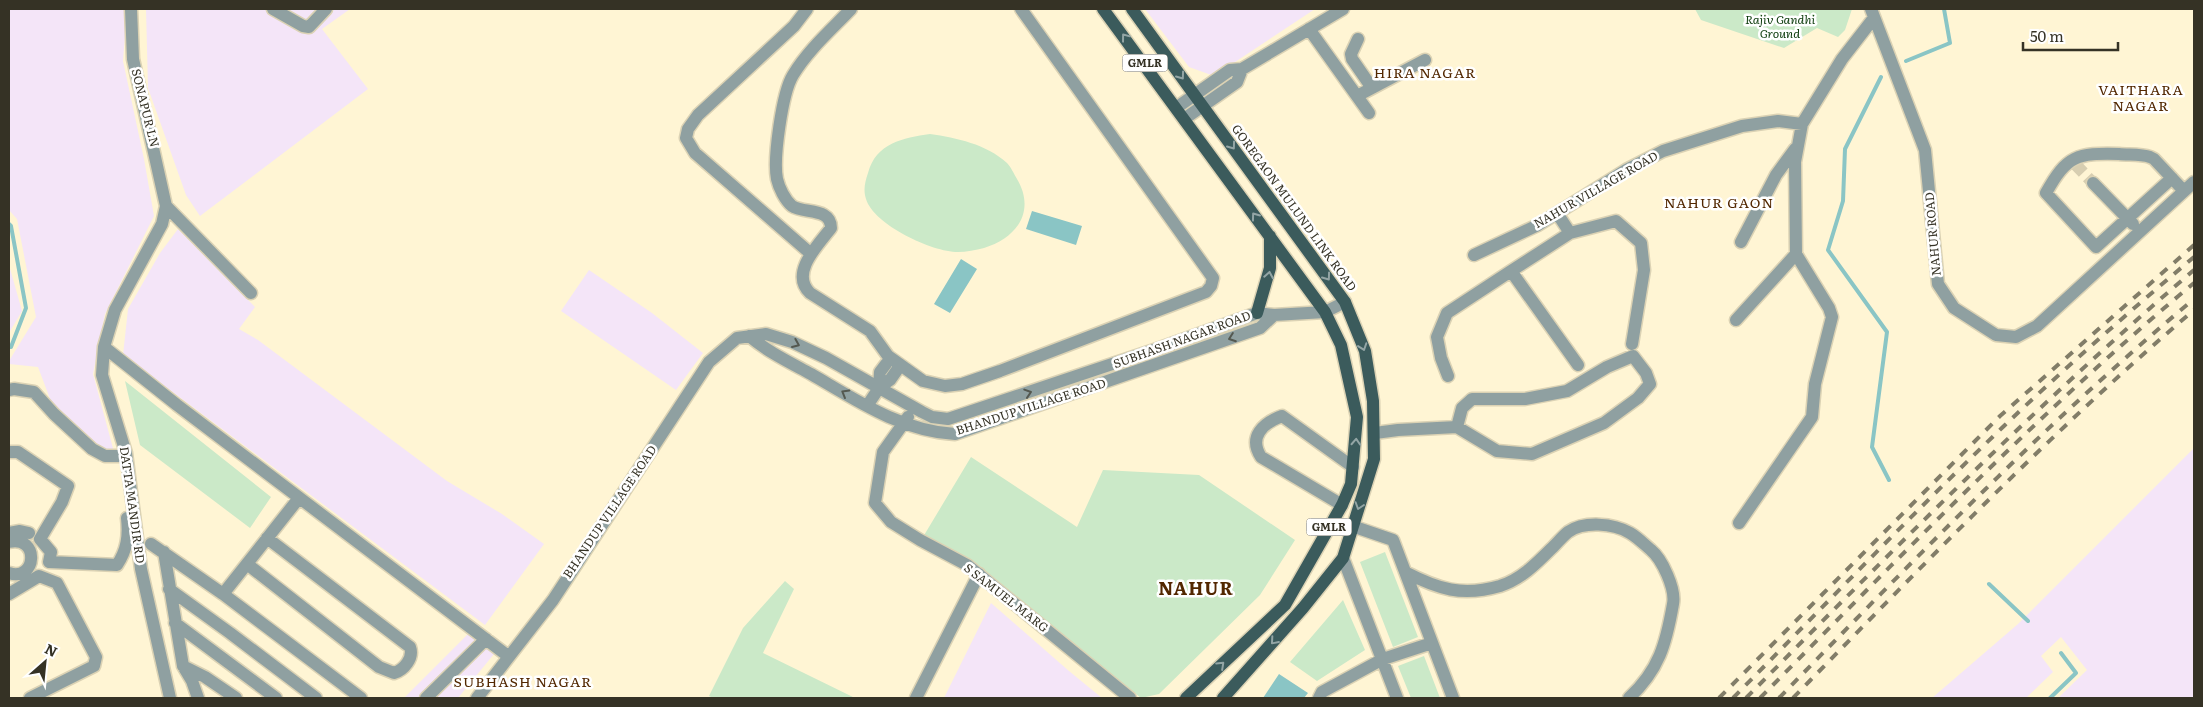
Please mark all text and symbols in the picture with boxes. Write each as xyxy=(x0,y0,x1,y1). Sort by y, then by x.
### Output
park label: Rajiv Gandhi Ground xyxy=(1745,10,1816,42)
scale bar xyxy=(2023,20,2118,52)
text: 50 m xyxy=(2030,24,2064,47)
one-way arrow xyxy=(1122,33,1131,43)
road number: GMLR xyxy=(1122,54,1168,72)
district label: HIRA NAGAR xyxy=(1374,62,1476,82)
street label: SONAPUR LN xyxy=(128,67,164,149)
one-way arrow xyxy=(1175,70,1184,80)
district label: VAITHARA NAGAR xyxy=(2098,79,2184,115)
street label: GOREGAON MULUND LINK ROAD xyxy=(1228,120,1362,295)
one-way arrow xyxy=(1226,140,1235,150)
street label: NAHUR VILLAGE ROAD xyxy=(1530,146,1661,232)
street label: NAHUR ROAD xyxy=(1919,191,1945,277)
district label: NAHUR GAON xyxy=(1664,192,1774,212)
one-way arrow xyxy=(1252,212,1261,222)
one-way arrow xyxy=(1263,271,1273,280)
one-way arrow xyxy=(1321,272,1330,281)
street label: SUBHASH NAGAR ROAD xyxy=(1110,306,1253,372)
one-way arrow xyxy=(1228,332,1236,342)
one-way arrow xyxy=(791,338,800,349)
one-way arrow xyxy=(1357,342,1367,351)
street label: BHANDUP VILLAGE ROAD xyxy=(953,373,1108,439)
one-way arrow xyxy=(1023,389,1031,399)
one-way arrow xyxy=(841,390,850,400)
one-way arrow xyxy=(1350,438,1361,446)
street label: BHANDUP VILLAGE ROAD xyxy=(558,441,660,581)
street label: DATTA MANDIR RD xyxy=(116,445,150,564)
one-way arrow xyxy=(1354,501,1364,510)
road number: GMLR xyxy=(1306,518,1352,536)
street label: S SAMUEL MARG xyxy=(961,558,1053,636)
district label: NAHUR xyxy=(1158,574,1234,601)
one-way arrow xyxy=(1271,636,1280,645)
north arrow xyxy=(20,637,70,687)
text: N xyxy=(42,638,61,661)
one-way arrow xyxy=(1216,662,1225,671)
district label: SUBHASH NAGAR xyxy=(454,671,592,691)

